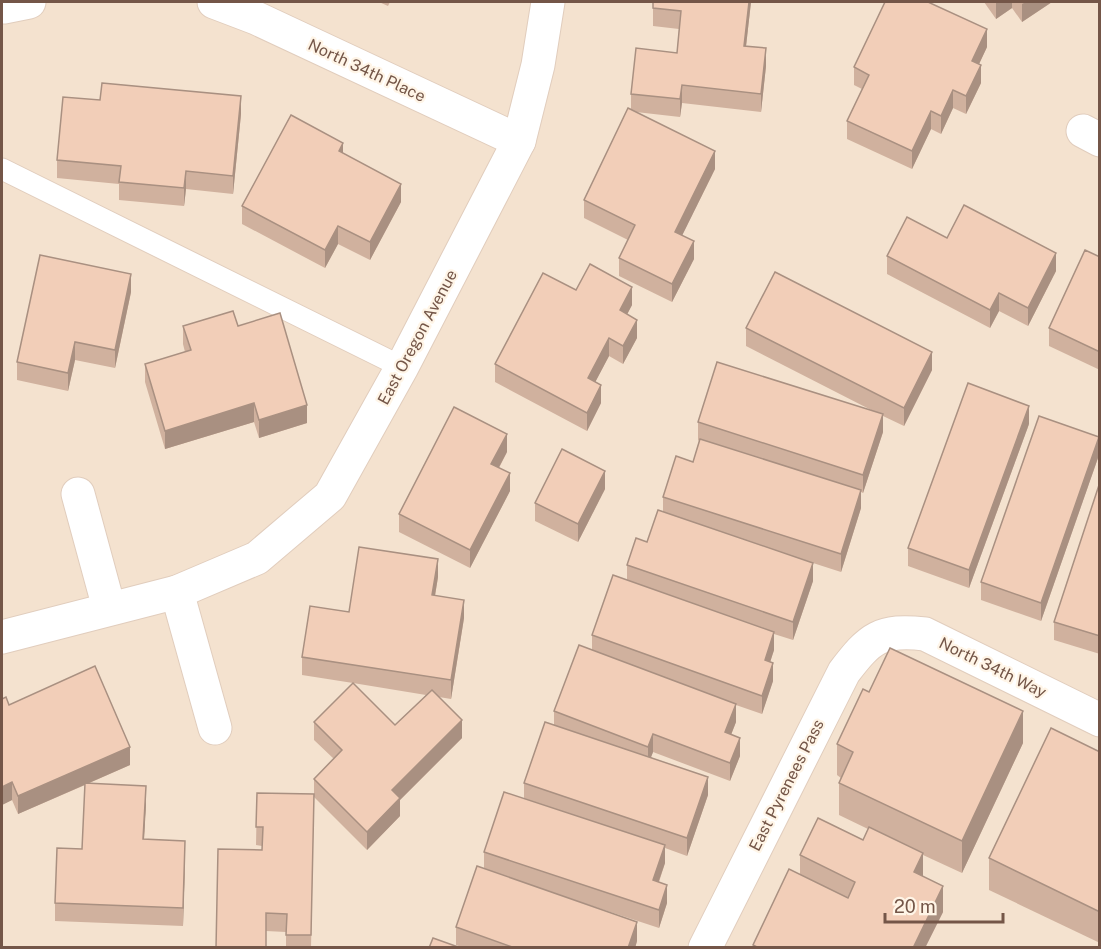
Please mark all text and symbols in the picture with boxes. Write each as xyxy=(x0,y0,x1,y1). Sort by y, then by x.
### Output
street label: North 34th Place xyxy=(305,35,428,106)
street label: East Oregon Avenue xyxy=(374,266,461,408)
street label: North 34th Way xyxy=(936,633,1050,702)
street label: East Pyrenees Pass xyxy=(745,716,828,854)
scale bar xyxy=(885,886,1004,924)
text: 20 m xyxy=(894,896,936,917)

